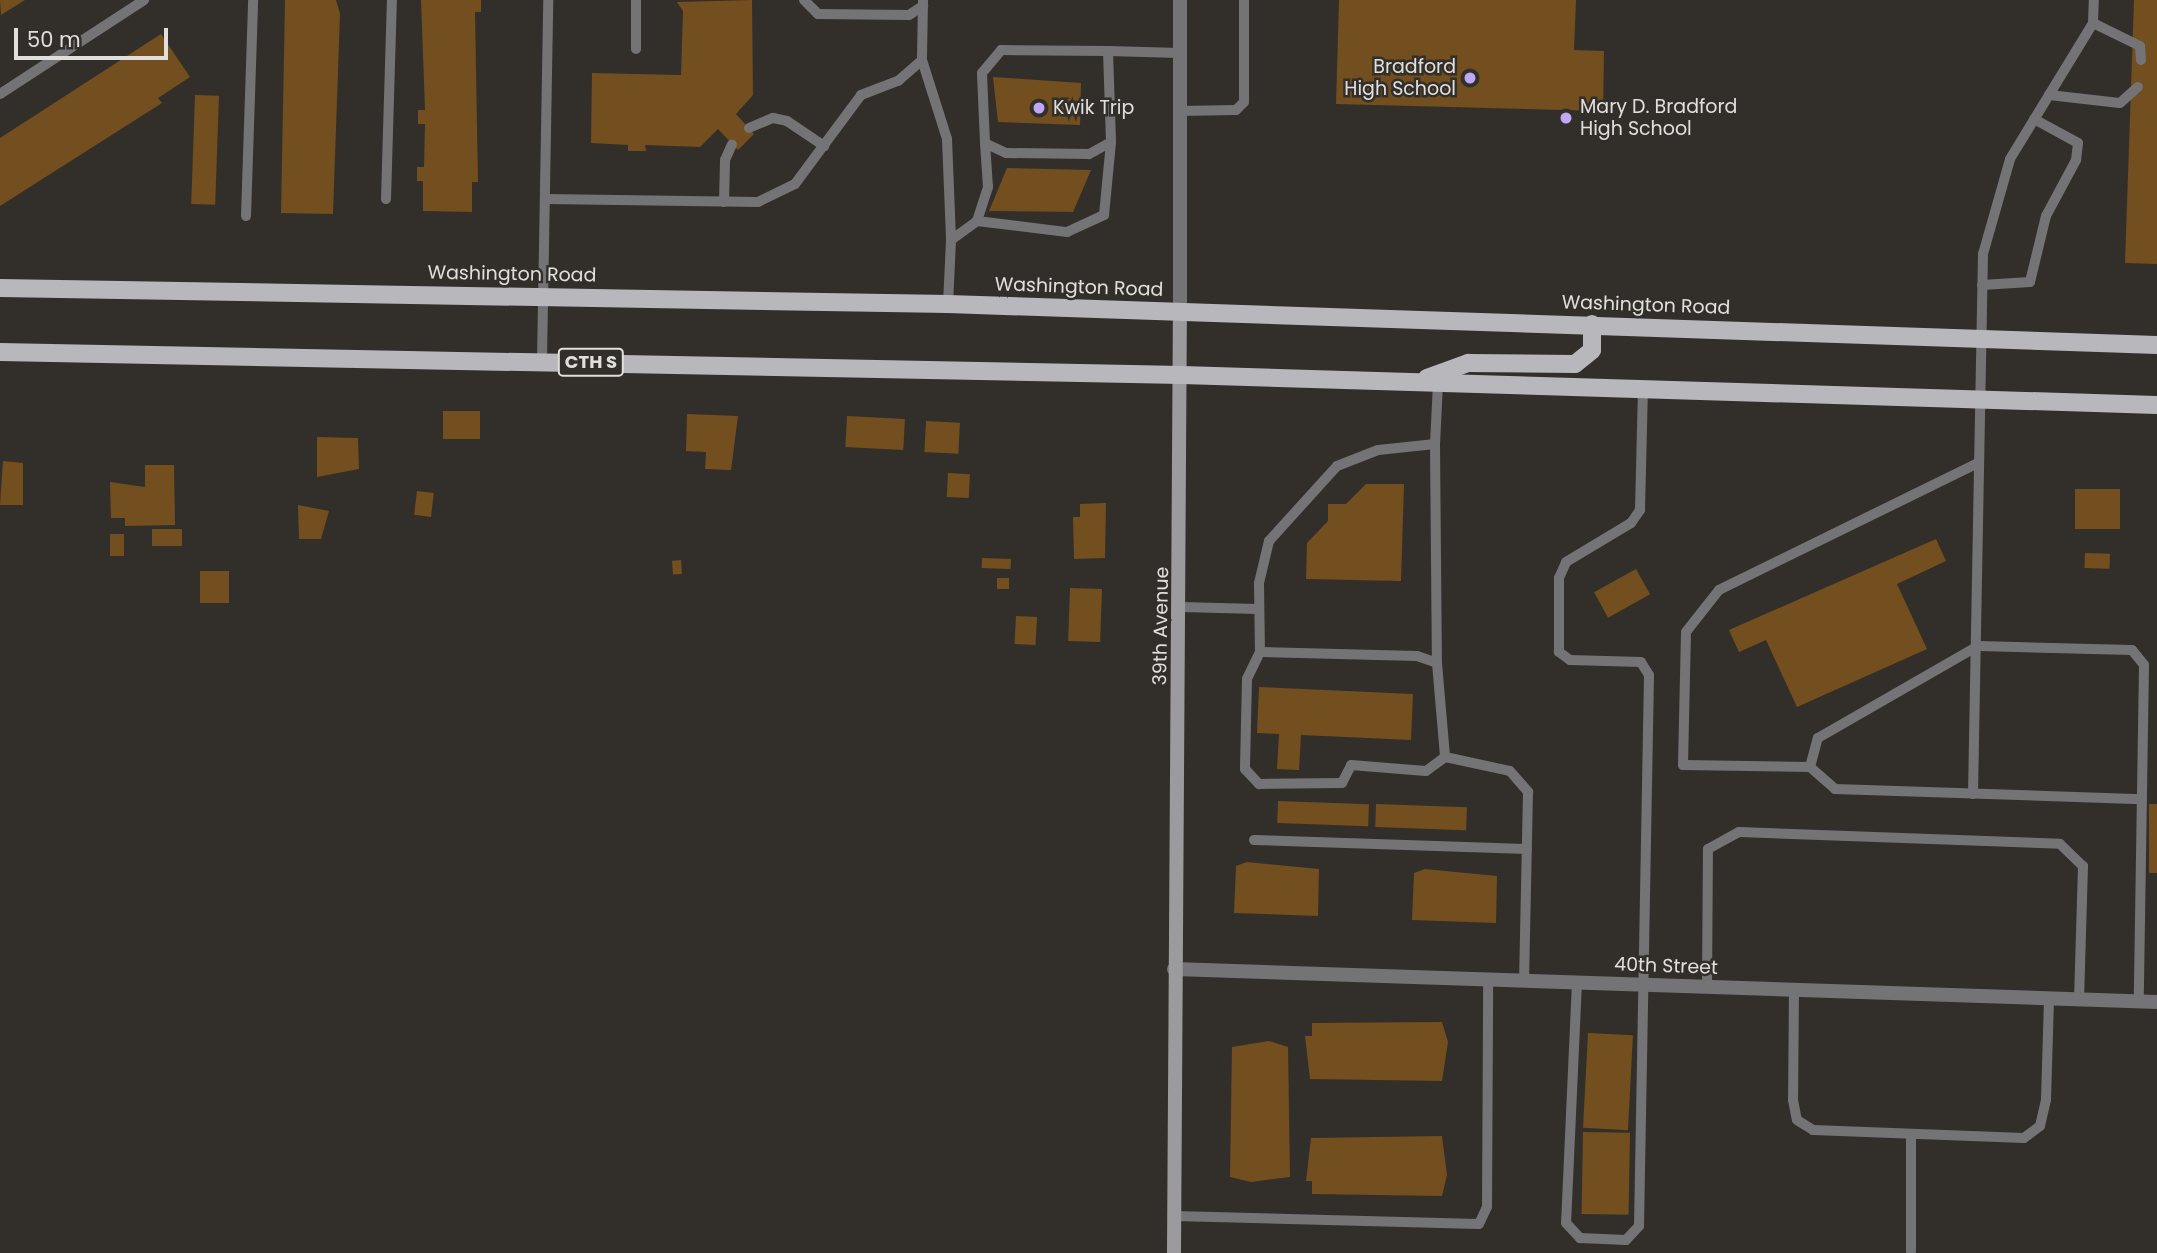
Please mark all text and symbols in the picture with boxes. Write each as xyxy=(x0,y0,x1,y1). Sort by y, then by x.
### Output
scale bar xyxy=(18,14,172,58)
text: 50 m xyxy=(27,25,81,54)
place label: Bradford High School xyxy=(1344,56,1456,100)
marker: Bradford High School xyxy=(1462,70,1478,86)
place label: Mary D. Bradford High School xyxy=(1580,96,1737,140)
place label: Kwik Trip xyxy=(1053,97,1134,119)
marker: Kwik Trip xyxy=(1031,100,1047,116)
marker: Mary D. Bradford High School xyxy=(1558,110,1574,126)
street label: Washington Road xyxy=(427,261,597,287)
street label: Washington Road xyxy=(994,273,1164,301)
street label: Washington Road xyxy=(1561,291,1731,319)
road number: CTH S xyxy=(558,348,624,376)
street label: 39th Avenue xyxy=(1149,566,1173,686)
street label: 40th Street xyxy=(1614,953,1718,979)

